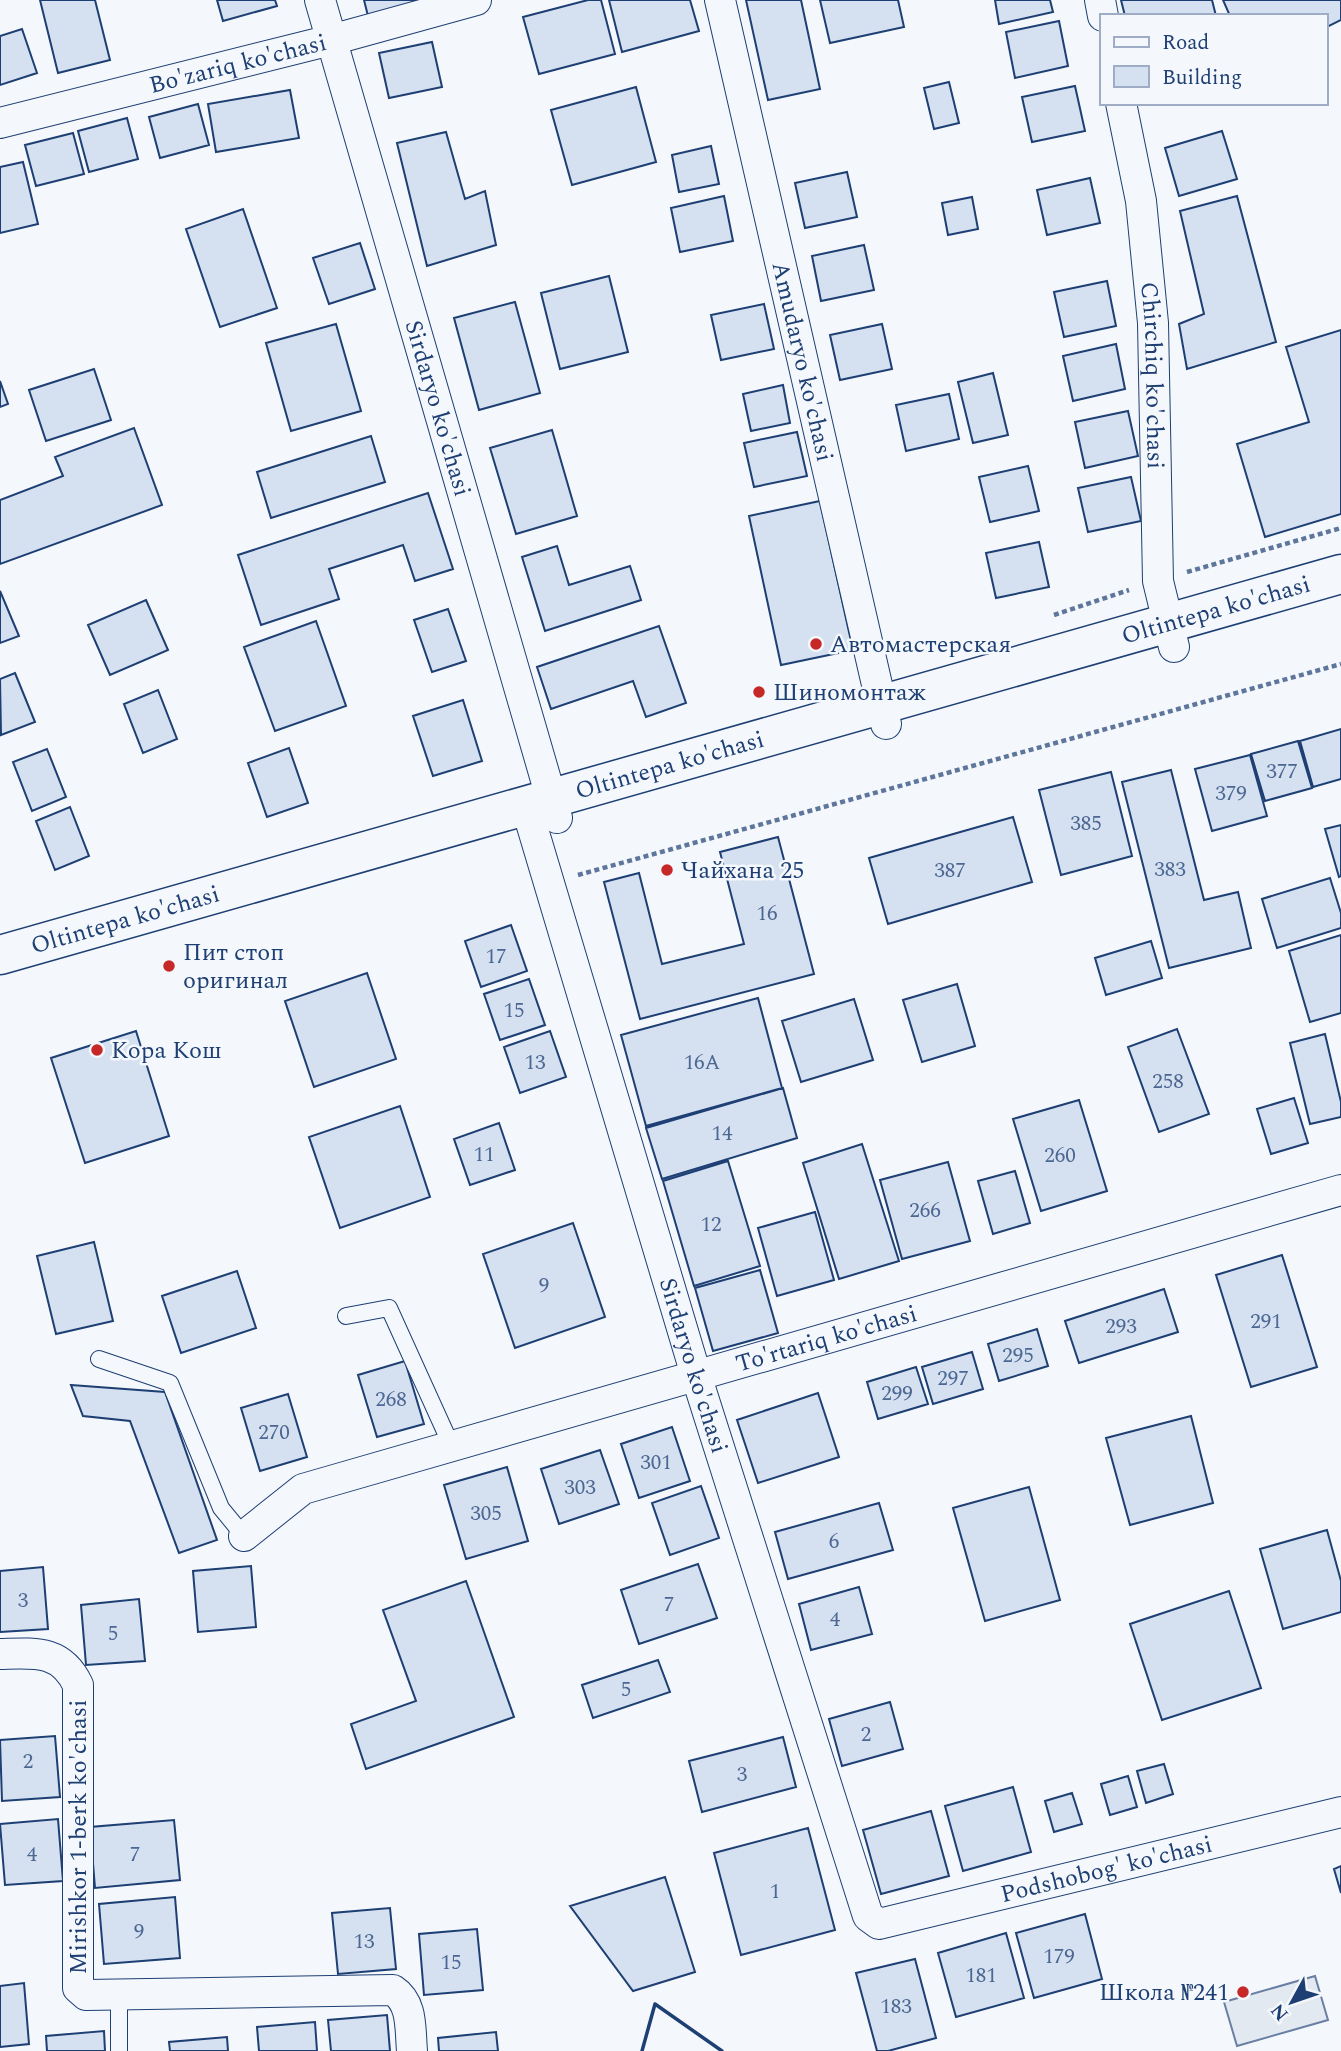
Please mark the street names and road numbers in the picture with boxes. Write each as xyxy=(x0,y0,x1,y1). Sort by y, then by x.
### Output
street label: Bo'zariq ko'chasi xyxy=(145,25,330,104)
street label: Amudaryo ko'chasi xyxy=(762,258,842,465)
street label: Chirchiq ko'chasi xyxy=(1130,280,1173,469)
street label: Sirdaryo ko'chasi xyxy=(395,316,480,501)
street label: Oltintepa ko'chasi xyxy=(1117,567,1315,654)
street label: Oltintepa ko'chasi xyxy=(571,722,768,810)
street label: Oltintepa ko'chasi xyxy=(27,876,224,964)
street label: Sirdaryo ko'chasi xyxy=(649,1274,737,1458)
street label: To'rtariq ko'chasi xyxy=(732,1296,921,1382)
street label: Mirishkor 1-berk ko'chasi xyxy=(61,1699,97,1975)
street label: Podshobog' ko'chasi xyxy=(997,1827,1216,1913)

